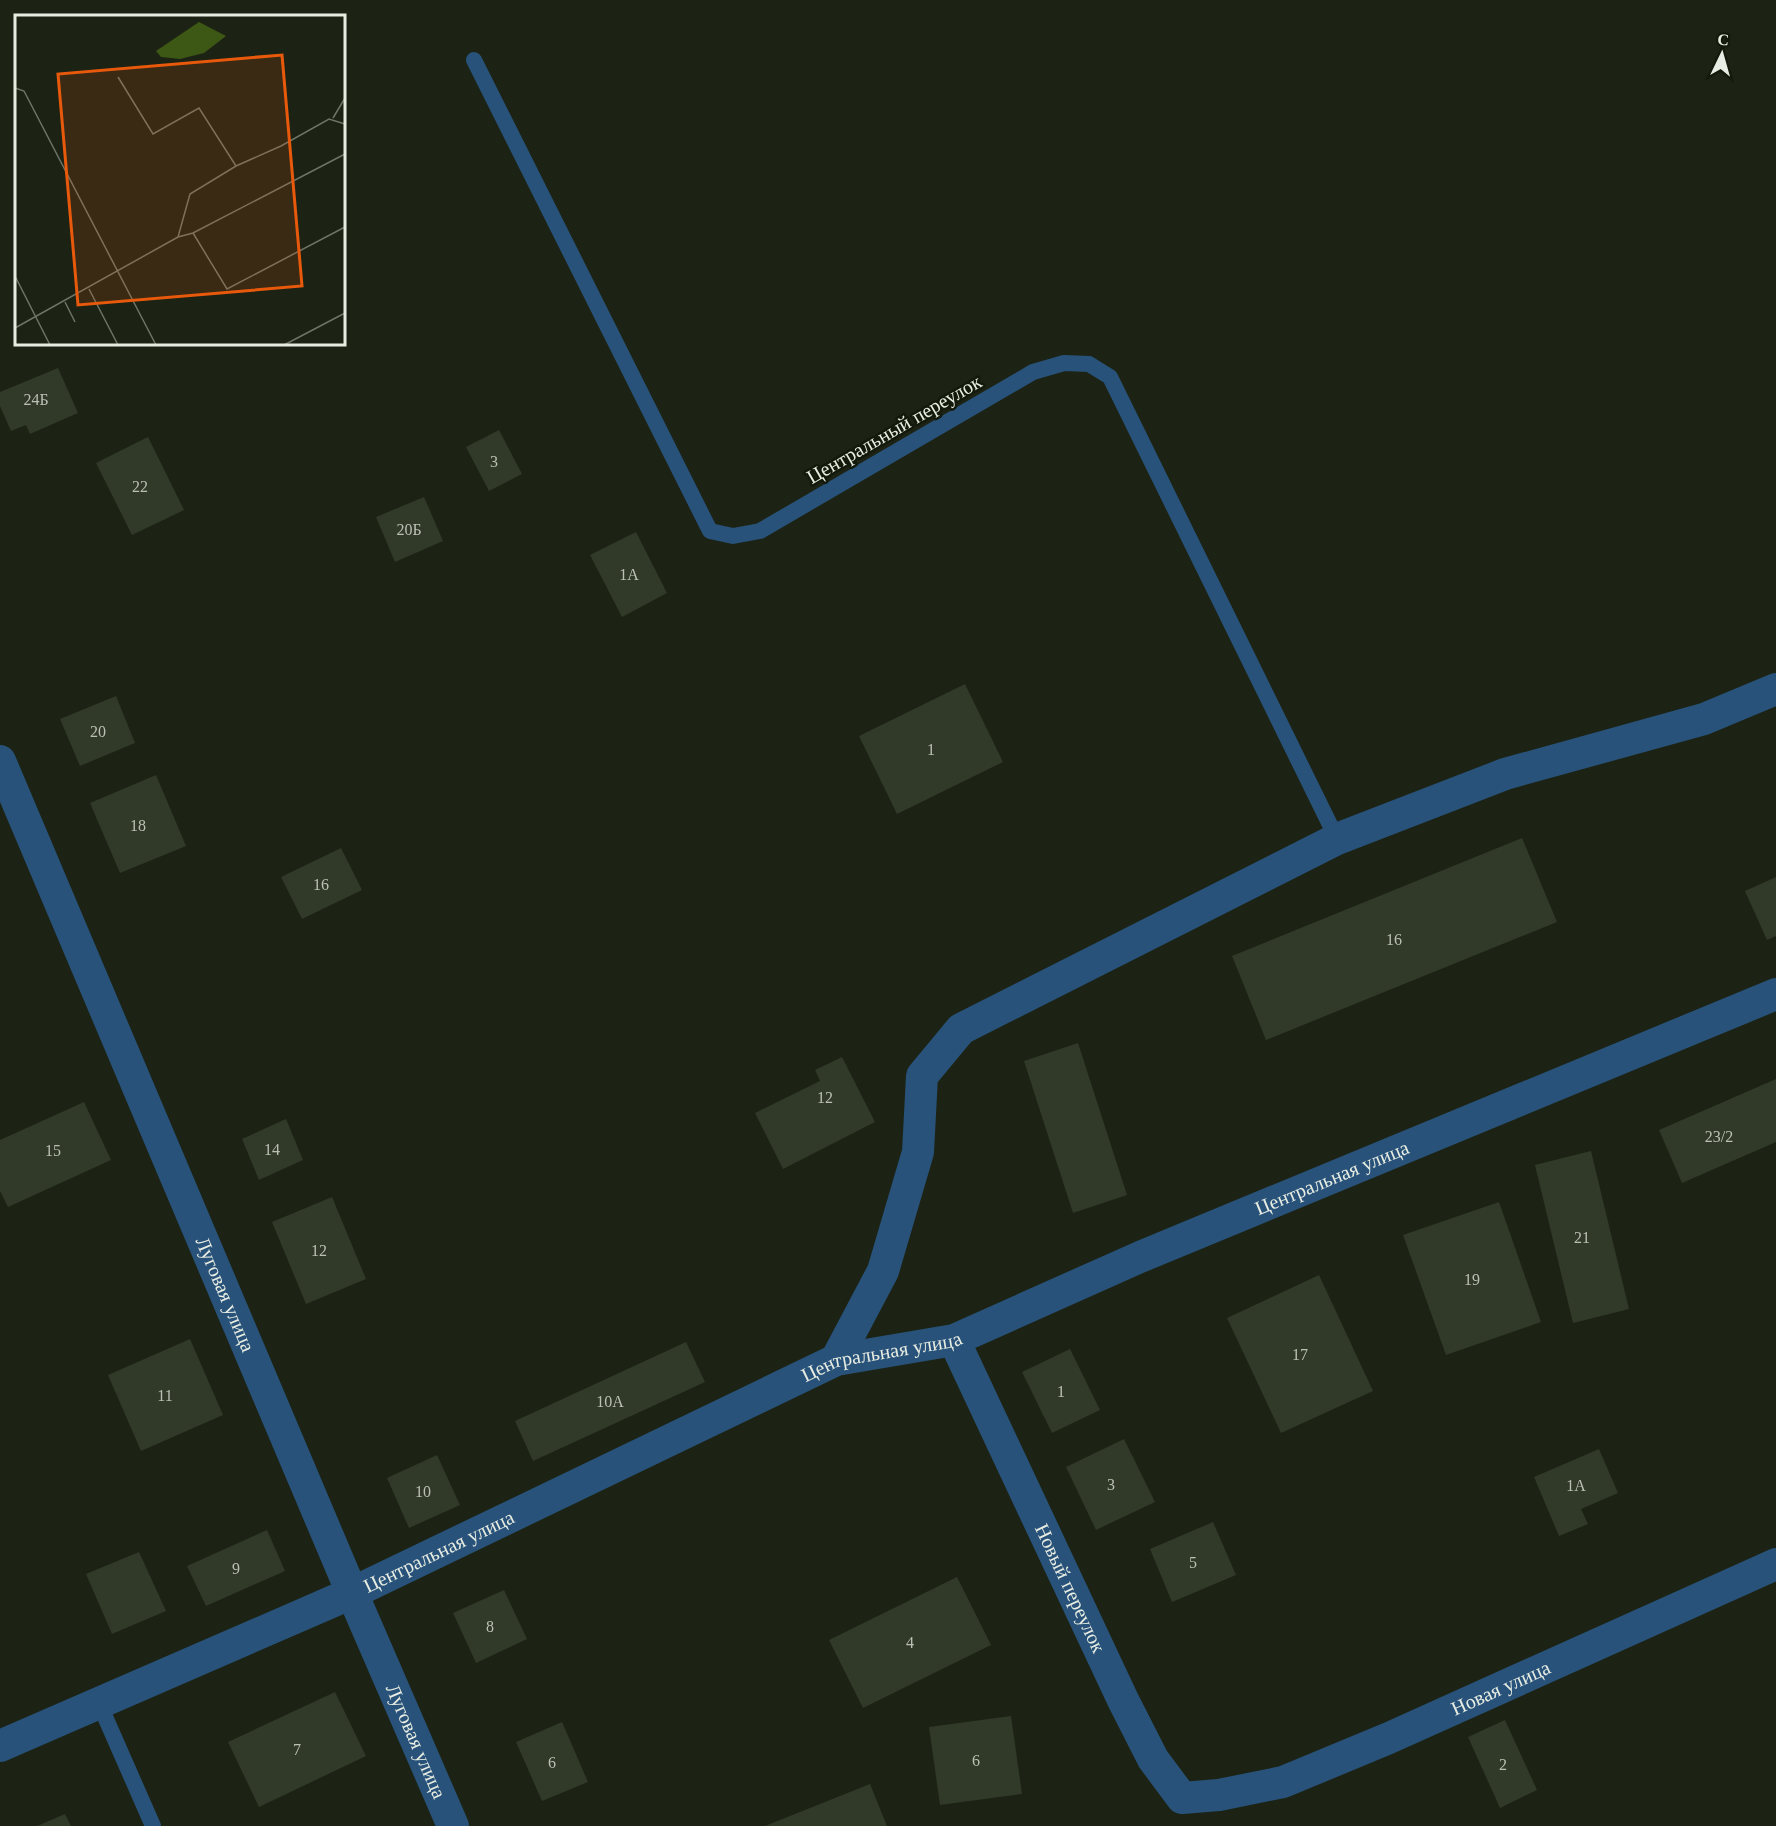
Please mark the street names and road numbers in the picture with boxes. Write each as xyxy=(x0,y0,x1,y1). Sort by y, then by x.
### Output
street label: Центральный переулок xyxy=(803,370,986,489)
street label: Центральная улица xyxy=(1252,1136,1412,1220)
street label: Луговая улица xyxy=(192,1234,260,1355)
street label: Центральная улица xyxy=(798,1327,965,1387)
street label: Центральная улица xyxy=(360,1506,518,1598)
street label: Новый переулок xyxy=(1031,1520,1110,1656)
street label: Новая улица xyxy=(1448,1656,1554,1720)
street label: Луговая улица xyxy=(382,1681,451,1802)

